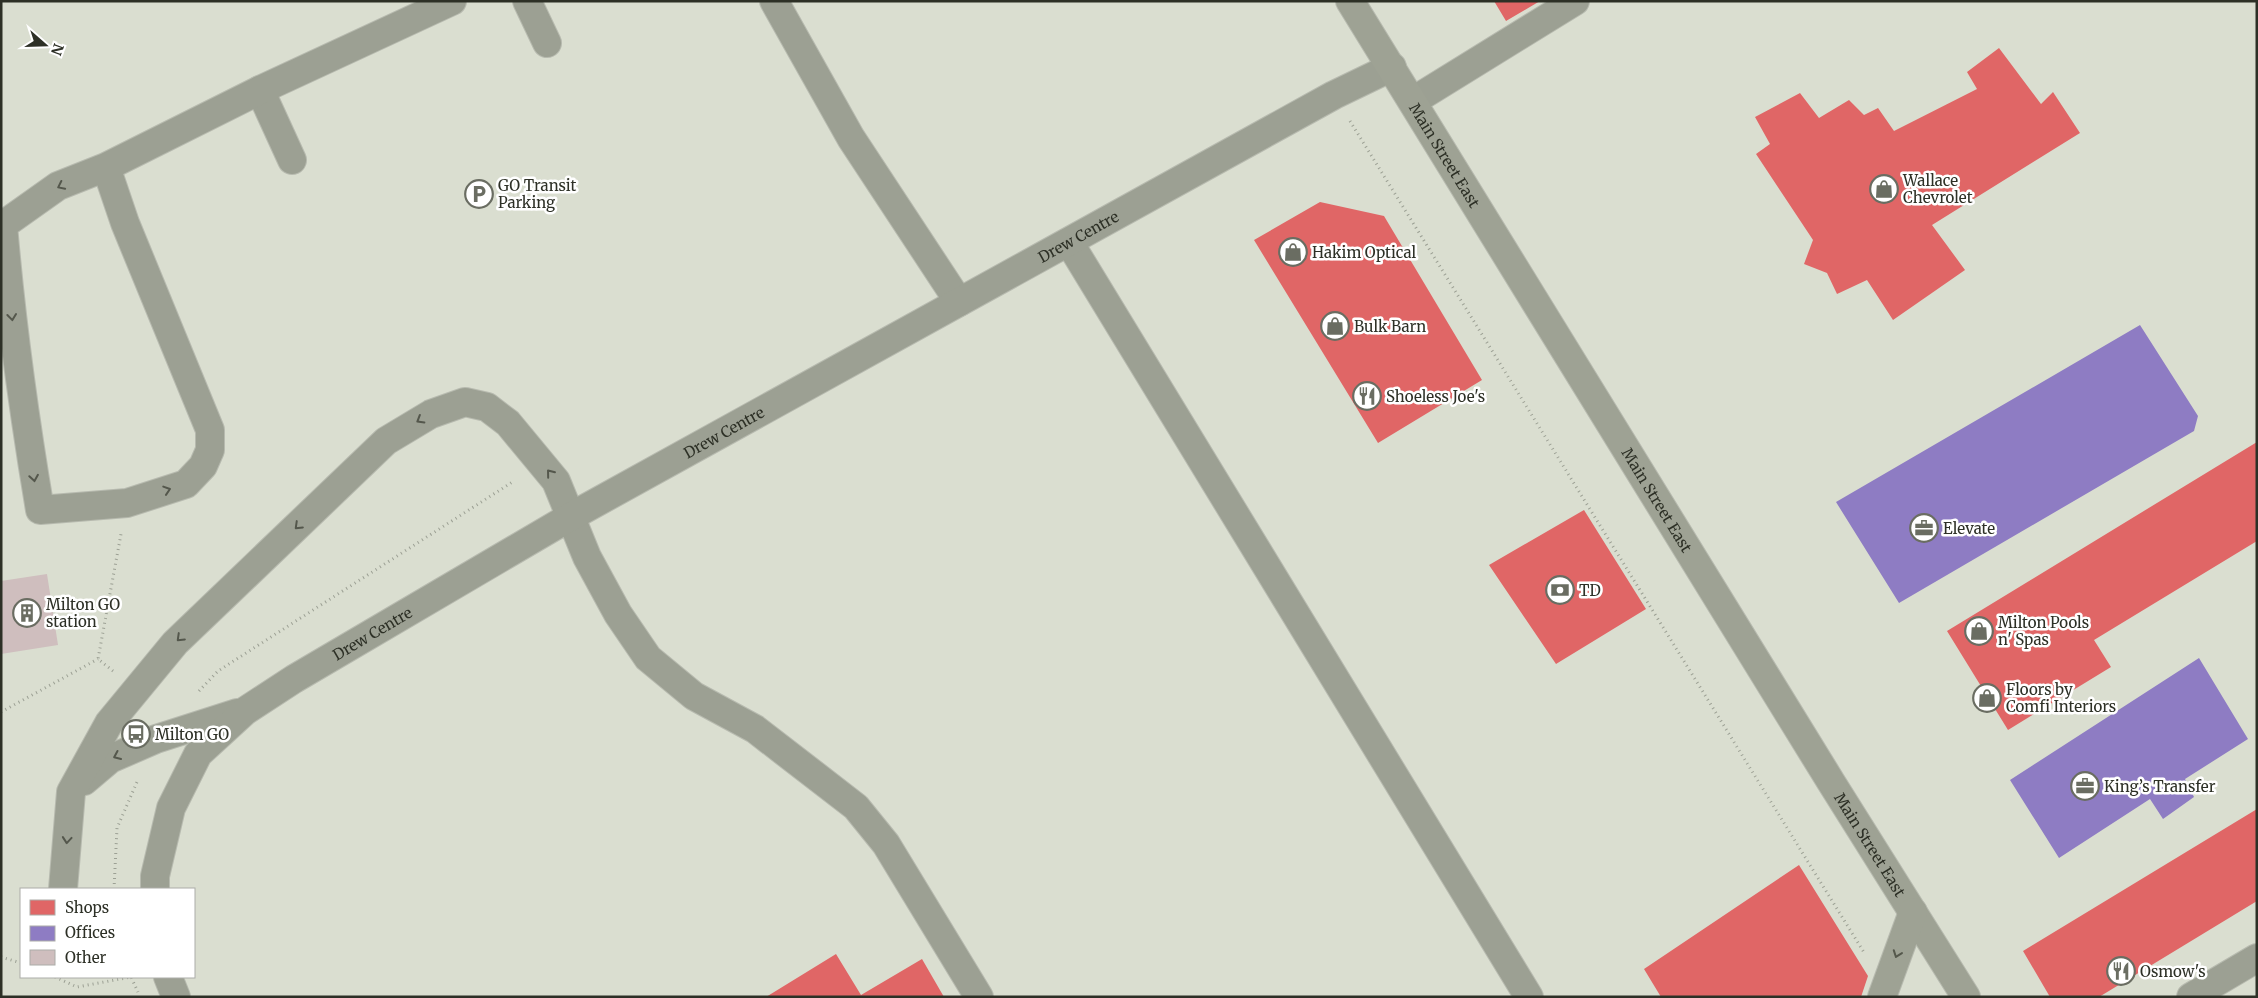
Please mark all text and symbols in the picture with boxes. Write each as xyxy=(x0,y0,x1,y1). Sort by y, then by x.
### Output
north arrow xyxy=(20,20,70,70)
text: N xyxy=(47,41,68,58)
street label: Main Street East xyxy=(1406,99,1484,211)
place label: Wallace Chevrolet xyxy=(1902,171,1973,207)
shop icon: Wallace Chevrolet xyxy=(1869,174,1899,204)
place label: GO Transit Parking xyxy=(498,176,576,212)
parking icon: GO Transit Parking xyxy=(464,179,494,209)
one-way arrow xyxy=(57,180,66,190)
street label: Drew Centre xyxy=(1034,206,1122,266)
shop icon: Hakim Optical xyxy=(1278,237,1308,267)
place label: Hakim Optical xyxy=(1312,243,1417,262)
shop icon: Bulk Barn xyxy=(1320,311,1350,341)
one-way arrow xyxy=(6,313,17,321)
place label: Bulk Barn xyxy=(1354,317,1426,336)
restaurant icon: Shoeless Joe's xyxy=(1352,381,1382,411)
place label: Shoeless Joe's xyxy=(1386,387,1485,406)
street label: Drew Centre xyxy=(680,402,767,462)
one-way arrow xyxy=(417,414,426,423)
street label: Main Street East xyxy=(1618,444,1697,556)
one-way arrow xyxy=(547,470,555,479)
one-way arrow xyxy=(29,474,39,482)
one-way arrow xyxy=(163,486,171,496)
office icon: Elevate xyxy=(1909,513,1939,543)
place label: Elevate xyxy=(1943,519,1995,538)
one-way arrow xyxy=(294,520,303,529)
bank icon: TD xyxy=(1545,575,1575,605)
place label: TD xyxy=(1579,581,1601,600)
place label: Milton GO station xyxy=(46,595,120,631)
building icon: Milton GO station xyxy=(12,598,42,628)
street label: Drew Centre xyxy=(329,602,416,664)
place label: Milton Pools n' Spas xyxy=(1998,613,2089,649)
shop icon: Milton Pools n' Spas xyxy=(1964,616,1994,646)
one-way arrow xyxy=(177,632,186,641)
place label: Floors by Comfi Interiors xyxy=(2006,680,2116,716)
shop icon: Floors by Comfi Interiors xyxy=(1972,683,2002,713)
bus stop icon: Milton GO xyxy=(121,719,151,749)
place label: Milton GO xyxy=(155,725,229,744)
one-way arrow xyxy=(113,750,122,760)
office icon: King’s Transfer xyxy=(2070,771,2100,801)
place label: King’s Transfer xyxy=(2104,777,2216,796)
street label: Main Street East xyxy=(1830,789,1910,900)
one-way arrow xyxy=(62,837,73,845)
legend xyxy=(20,888,195,978)
text: Shops xyxy=(65,898,109,917)
text: Offices xyxy=(65,923,115,942)
text: Other xyxy=(65,948,107,967)
one-way arrow xyxy=(1893,949,1903,958)
restaurant icon: Osmow's xyxy=(2106,956,2136,986)
place label: Osmow's xyxy=(2140,962,2206,981)

